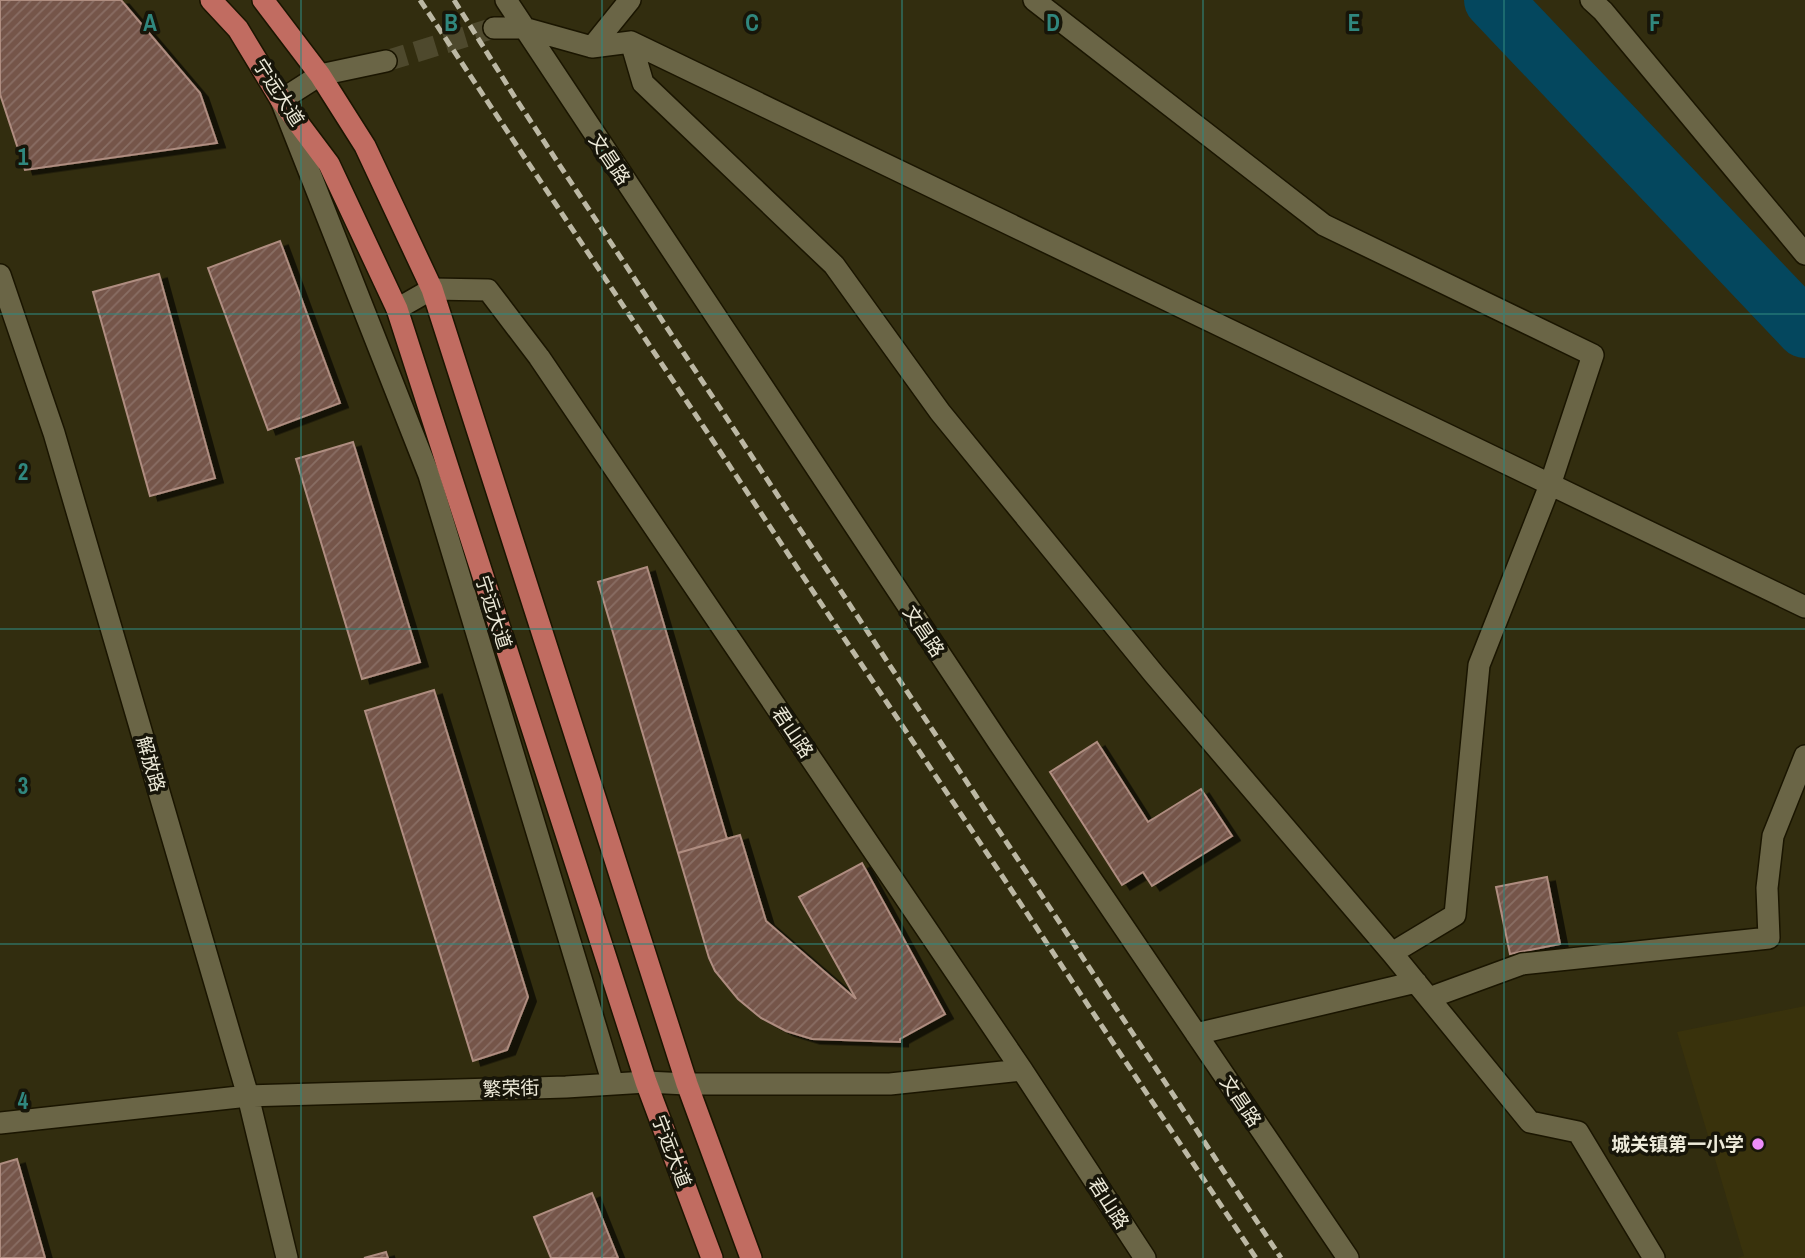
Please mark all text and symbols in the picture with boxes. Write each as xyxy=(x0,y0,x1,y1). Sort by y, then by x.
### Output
text: A xyxy=(143,7,157,38)
text: B xyxy=(444,7,458,38)
text: C xyxy=(745,7,759,38)
text: D xyxy=(1046,7,1060,38)
text: E xyxy=(1348,7,1360,38)
text: F xyxy=(1649,7,1661,38)
street label: 宁远大道 xyxy=(247,53,311,131)
street label: 文昌路 xyxy=(583,128,637,190)
text: 1 xyxy=(18,141,29,172)
text: 2 xyxy=(18,456,28,487)
street label: 宁远大道 xyxy=(470,572,518,652)
street label: 文昌路 xyxy=(897,600,951,662)
street label: 君山路 xyxy=(766,701,820,763)
street label: 解放路 xyxy=(131,733,171,795)
text: 3 xyxy=(18,770,28,801)
street label: 文昌路 xyxy=(1214,1070,1268,1132)
street label: 繁荣街 xyxy=(482,1074,540,1102)
text: 4 xyxy=(18,1085,29,1116)
street label: 宁远大道 xyxy=(646,1111,698,1191)
place label: 城关镇第一小学 xyxy=(1611,1131,1744,1157)
marker: 城关镇第一小学 xyxy=(1750,1136,1766,1152)
street label: 君山路 xyxy=(1083,1172,1135,1234)

